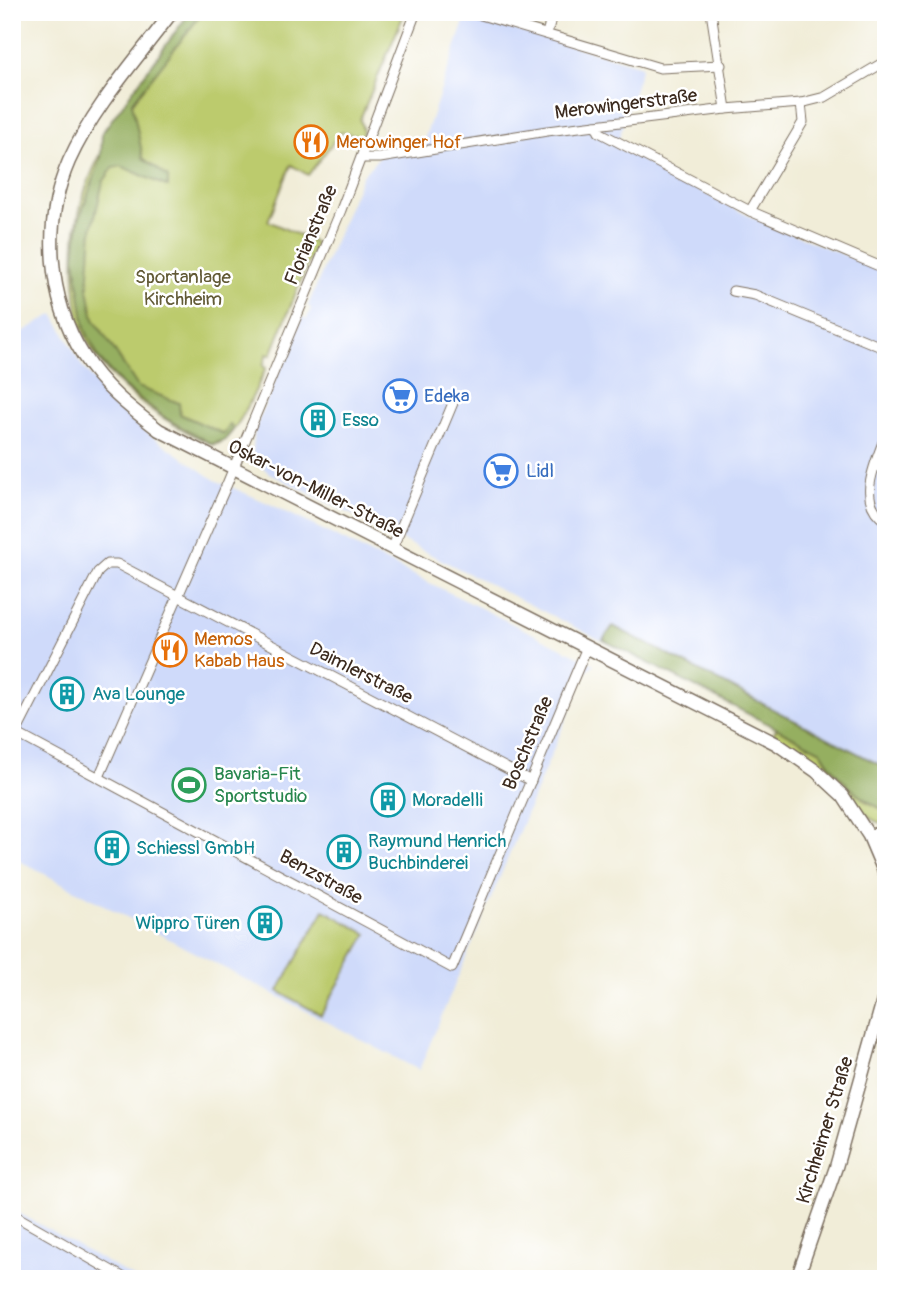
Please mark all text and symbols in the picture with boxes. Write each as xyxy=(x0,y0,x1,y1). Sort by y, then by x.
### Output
street label: Merowingerstraße xyxy=(553,83,699,125)
restaurant icon: Merowinger Hof xyxy=(292,123,330,161)
place label: Merowinger Hof xyxy=(336,130,462,154)
street label: Florianstraße xyxy=(279,181,343,289)
park label: Sportanlage Kirchheim xyxy=(135,265,232,311)
supermarket icon: Edeka xyxy=(381,377,419,415)
place label: Edeka xyxy=(424,384,470,408)
building icon: Esso xyxy=(299,401,337,439)
place label: Esso xyxy=(342,408,379,432)
street label: Oskar-von-Miller-Straße xyxy=(224,434,408,544)
supermarket icon: Lidl xyxy=(482,452,520,490)
place label: Lidl xyxy=(526,459,554,483)
place label: Memos Kabab Haus xyxy=(194,627,285,673)
restaurant icon: Memos Kabab Haus xyxy=(151,631,189,669)
street label: Daimlerstraße xyxy=(305,637,417,710)
building icon: Ava Lounge xyxy=(48,675,86,713)
place label: Ava Lounge xyxy=(92,682,185,706)
street label: Boschstraße xyxy=(498,692,559,793)
place label: Bavaria-Fit Sportstudio xyxy=(214,762,307,808)
sports icon: Bavaria-Fit Sportstudio xyxy=(170,766,208,804)
building icon: Moradelli xyxy=(369,781,407,819)
place label: Moradelli xyxy=(412,788,483,812)
building icon: Schiessl GmbH xyxy=(93,829,131,867)
place label: Raymund Henrich Buchbinderei xyxy=(368,829,506,875)
building icon: Raymund Henrich Buchbinderei xyxy=(325,833,363,871)
place label: Schiessl GmbH xyxy=(136,836,255,860)
street label: Benzstraße xyxy=(275,844,368,910)
building icon: Wippro Türen xyxy=(246,904,284,942)
place label: Wippro Türen xyxy=(135,911,240,935)
street label: Kirchheimer Straße xyxy=(791,1053,859,1206)

